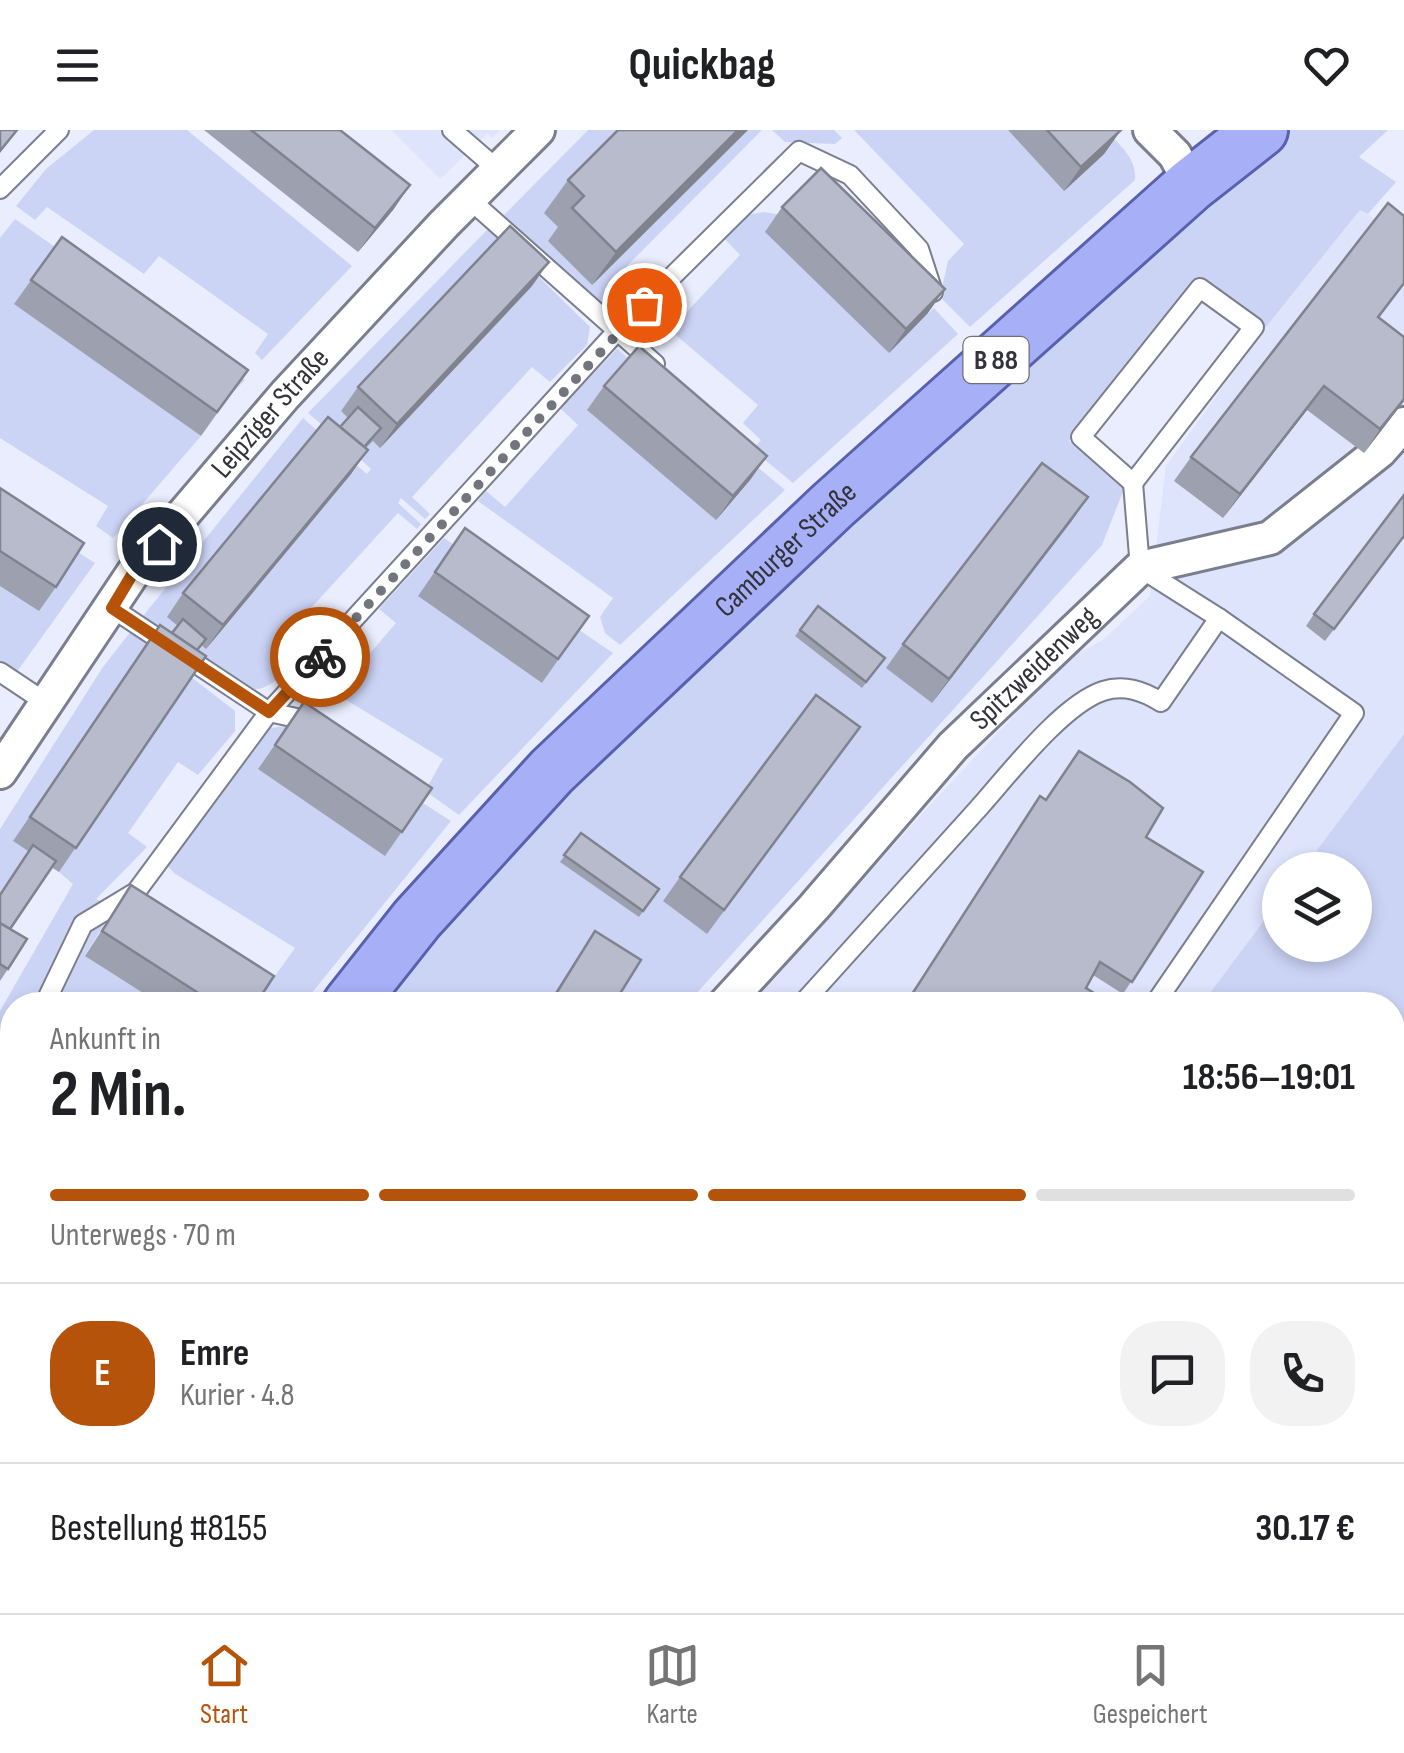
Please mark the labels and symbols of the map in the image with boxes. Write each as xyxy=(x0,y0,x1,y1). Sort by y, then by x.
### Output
pin xyxy=(602,263,687,348)
road number: B 88 xyxy=(964,337,1028,383)
street label: Leipziger Straße xyxy=(204,341,337,486)
street label: Camburger Straße xyxy=(708,474,864,625)
pin xyxy=(117,502,202,587)
street label: Spitzweidenweg xyxy=(963,599,1106,738)
courier xyxy=(270,607,370,707)

